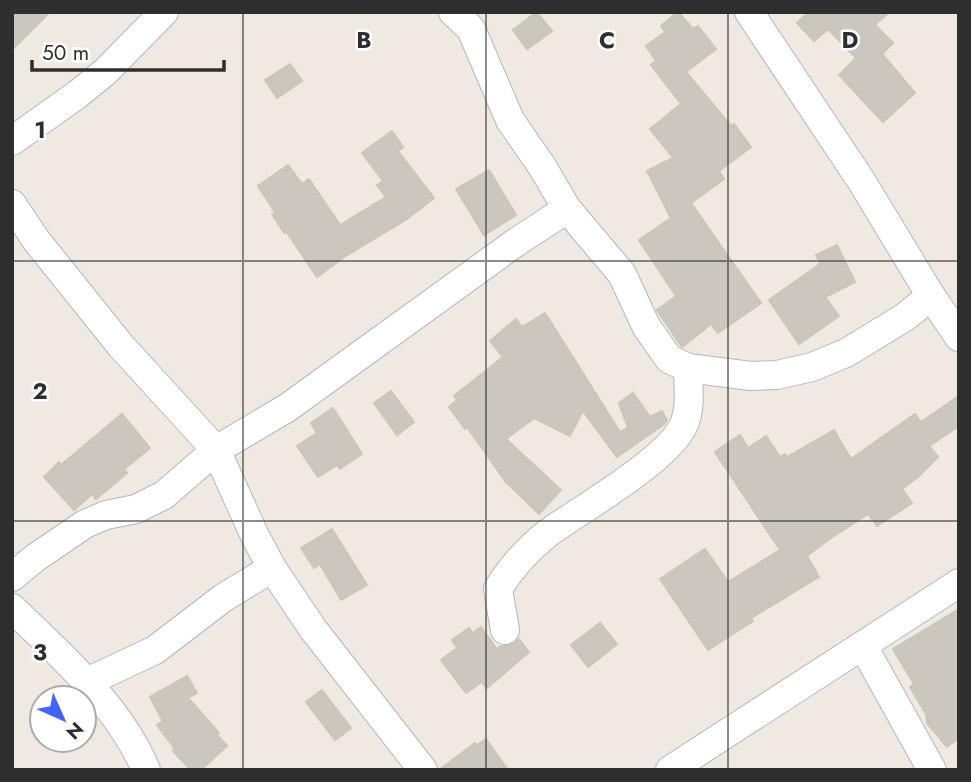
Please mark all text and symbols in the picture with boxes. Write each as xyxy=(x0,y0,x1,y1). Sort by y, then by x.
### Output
text: B xyxy=(356,23,372,57)
text: C xyxy=(599,23,615,57)
text: D xyxy=(842,23,859,57)
scale bar xyxy=(32,28,224,72)
text: 50 m xyxy=(42,38,89,68)
text: 1 xyxy=(34,113,46,147)
text: 2 xyxy=(32,374,48,408)
text: 3 xyxy=(33,635,47,669)
north arrow xyxy=(28,684,98,754)
text: N xyxy=(60,716,90,746)

